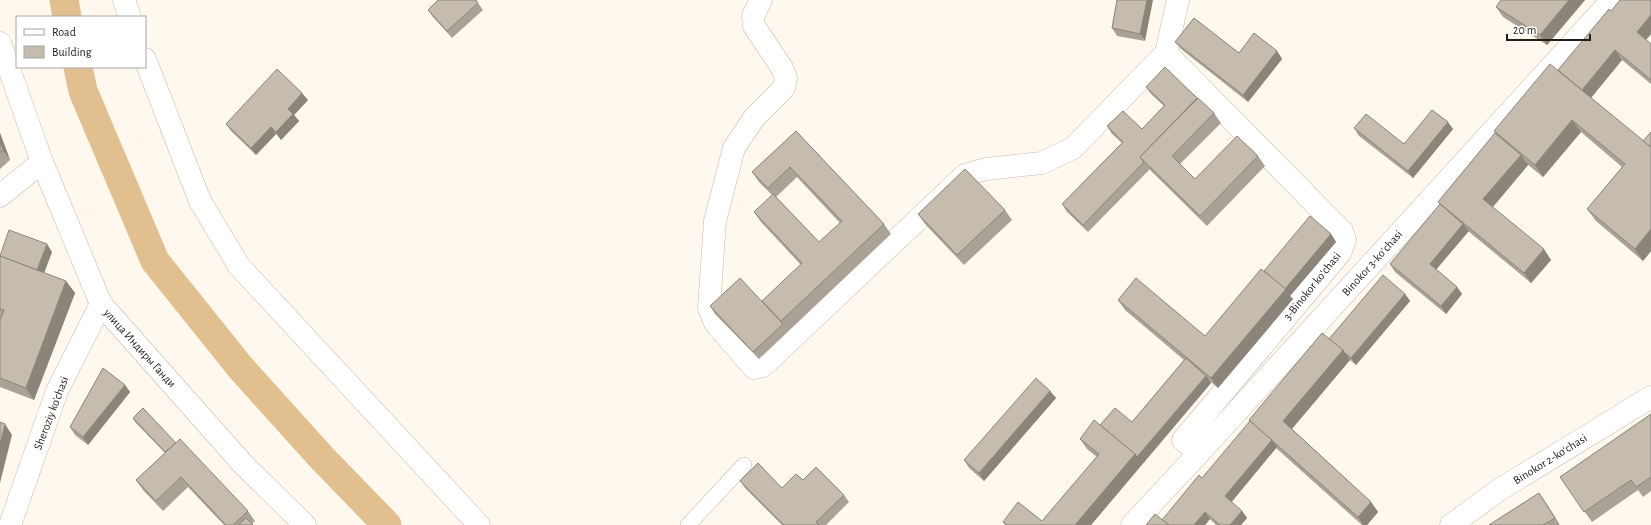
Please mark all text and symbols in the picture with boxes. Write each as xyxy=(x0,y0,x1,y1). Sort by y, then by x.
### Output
legend xyxy=(16,16,146,68)
scale bar xyxy=(1507,16,1590,42)
text: 20 m xyxy=(1513,24,1536,36)
text: Road xyxy=(52,26,76,38)
text: Building xyxy=(52,46,92,58)
street label: Binokor 3-koʻchasi xyxy=(1339,228,1405,298)
street label: 3-Binokor koʻchasi xyxy=(1281,250,1343,322)
street label: улица Индиры Ганди xyxy=(100,306,178,390)
street label: Sheroziy ko'chasi xyxy=(31,375,71,452)
street label: Binokor 2-koʻchasi xyxy=(1511,432,1589,486)

